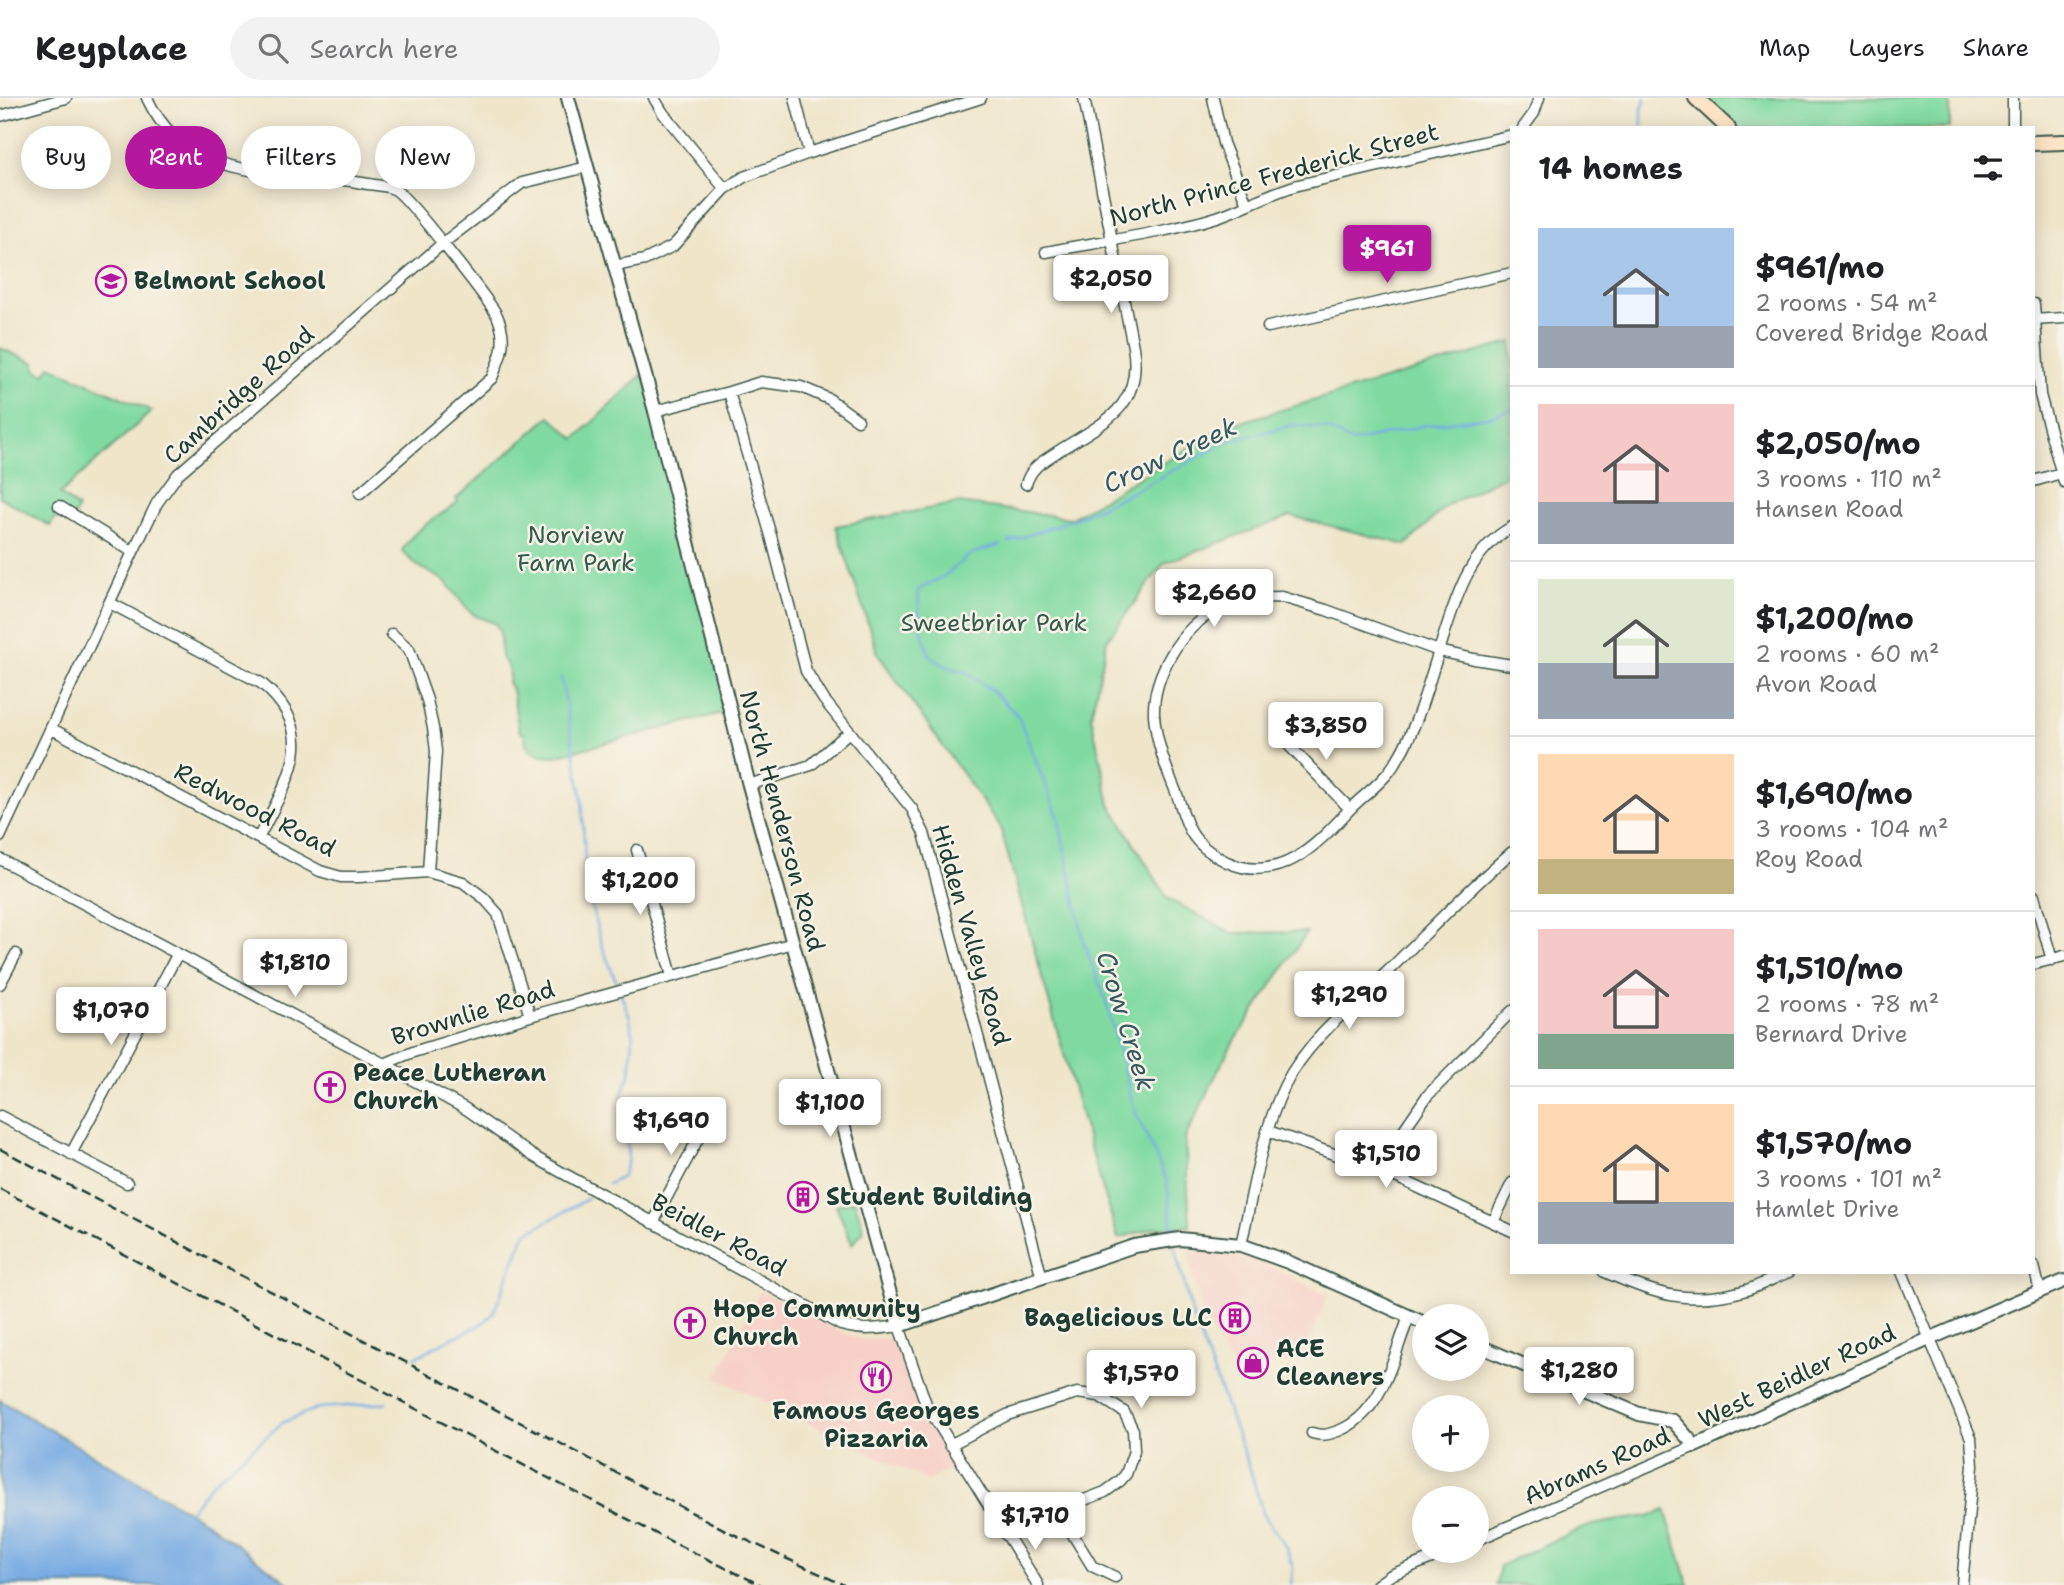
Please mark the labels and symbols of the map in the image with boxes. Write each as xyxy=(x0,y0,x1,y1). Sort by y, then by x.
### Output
street label: North Prince Frederick Street xyxy=(1106,116,1442,234)
pin: $961 xyxy=(1346,226,1428,285)
pin: $2,050 xyxy=(1054,256,1168,315)
school or university icon: Belmont School xyxy=(94,264,128,298)
place label: Belmont School xyxy=(134,265,326,297)
street label: Cambridge Road xyxy=(157,319,321,471)
water label: Crow Creek xyxy=(1097,408,1243,501)
park label: Norview Farm Park xyxy=(517,519,635,579)
pin: $2,660 xyxy=(1157,570,1271,629)
park label: Sweetbriar Park xyxy=(901,607,1087,639)
street label: North Henderson Road xyxy=(732,687,832,955)
pin: $3,850 xyxy=(1269,702,1383,762)
street label: Redwood Road xyxy=(169,755,341,865)
street label: Hidden Valley Road xyxy=(924,821,1018,1049)
pin: $1,200 xyxy=(583,858,697,917)
pin: $1,810 xyxy=(238,940,352,999)
water label: Crow Creek xyxy=(1089,947,1164,1095)
pin: $1,290 xyxy=(1292,972,1406,1031)
street label: Brownlie Road xyxy=(387,973,559,1053)
pin: $1,070 xyxy=(54,988,168,1047)
place label: Peace Lutheran Church xyxy=(353,1057,546,1117)
church icon: Peace Lutheran Church xyxy=(313,1070,347,1104)
pin: $1,100 xyxy=(773,1080,887,1139)
pin: $1,690 xyxy=(614,1098,728,1157)
pin: $1,510 xyxy=(1329,1130,1443,1190)
building icon: Student Building xyxy=(786,1180,820,1214)
place label: Student Building xyxy=(826,1181,1032,1213)
street label: Beidler Road xyxy=(646,1186,792,1284)
place label: Hope Community Church xyxy=(713,1293,921,1353)
building icon: Bagelicious LLC xyxy=(1218,1301,1252,1335)
place label: Bagelicious LLC xyxy=(1024,1302,1212,1334)
church icon: Hope Community Church xyxy=(673,1306,707,1340)
street label: West Beidler Road xyxy=(1693,1316,1901,1436)
place label: ACE Cleaners xyxy=(1276,1333,1384,1393)
shop icon: ACE Cleaners xyxy=(1236,1346,1270,1380)
pin: $1,280 xyxy=(1522,1348,1636,1407)
pin: $1,570 xyxy=(1084,1350,1198,1410)
restaurant icon: Famous Georges Pizzaria xyxy=(859,1360,893,1394)
place label: Famous Georges Pizzaria xyxy=(772,1395,980,1455)
street label: Abrams Road xyxy=(1519,1419,1675,1513)
pin: $1,710 xyxy=(978,1492,1092,1552)

